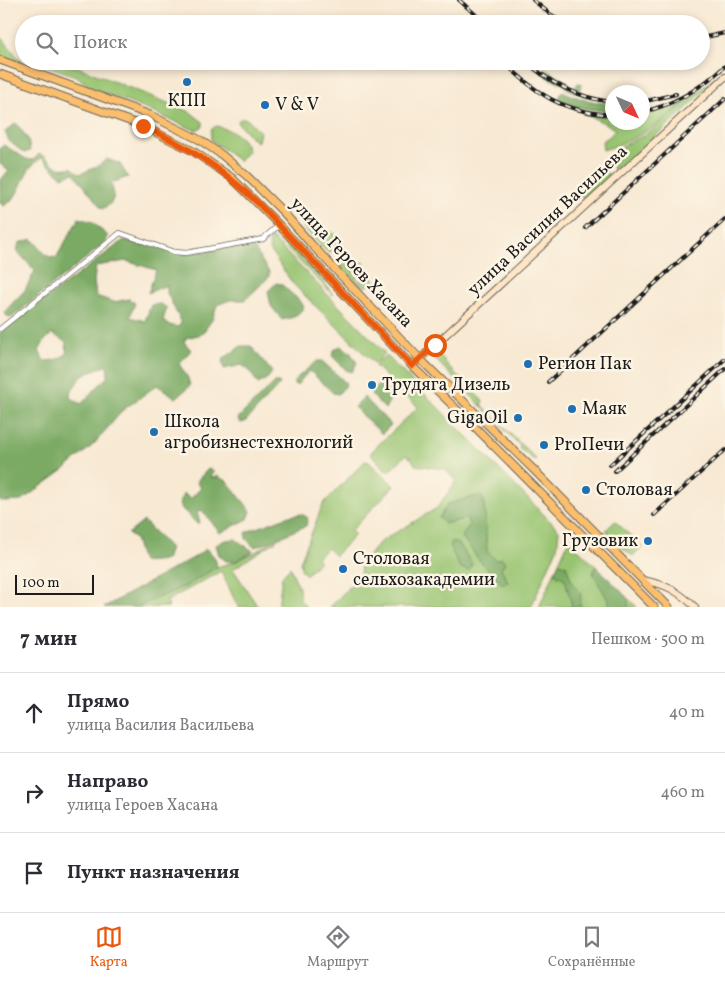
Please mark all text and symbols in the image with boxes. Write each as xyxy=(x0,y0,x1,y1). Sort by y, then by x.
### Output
search box xyxy=(15,15,710,70)
icon: search xyxy=(33,29,61,57)
text: Поиск xyxy=(73,30,127,56)
marker: КПП xyxy=(181,76,193,88)
north arrow xyxy=(605,85,650,130)
place label: КПП xyxy=(168,89,206,114)
place label: V & V xyxy=(275,93,319,118)
marker: V & V xyxy=(259,99,271,111)
route end xyxy=(132,115,155,138)
street label: улица Василия Васильева xyxy=(462,140,634,302)
street label: улица Героев Хасана xyxy=(284,192,418,334)
route start xyxy=(424,334,447,357)
place label: Регион Пак xyxy=(538,352,632,377)
marker: Регион Пак xyxy=(522,358,534,370)
place label: Трудяга Дизель xyxy=(382,373,510,398)
marker: Трудяга Дизель xyxy=(366,379,378,391)
place label: Маяк xyxy=(582,397,627,422)
marker: Маяк xyxy=(566,403,578,415)
place label: GigaOil xyxy=(447,406,508,431)
place label: Школа агробизнестехнологий xyxy=(164,410,353,456)
marker: GigaOil xyxy=(512,412,524,424)
marker: Школа агробизнестехнологий xyxy=(148,426,160,438)
place label: ProПечи xyxy=(554,433,624,458)
marker: ProПечи xyxy=(538,439,550,451)
place label: Столовая xyxy=(596,478,673,503)
marker: Столовая xyxy=(580,484,592,496)
place label: Грузовик xyxy=(562,529,638,554)
marker: Грузовик xyxy=(642,535,654,547)
place label: Столовая сельхозакадемии xyxy=(353,547,495,593)
marker: Столовая сельхозакадемии xyxy=(337,563,349,575)
scale bar xyxy=(15,572,94,595)
text: 100 m xyxy=(22,574,60,593)
text: 7 мин xyxy=(20,625,77,654)
text: Пешком · 500 m xyxy=(591,629,705,651)
text: Прямо xyxy=(67,689,129,715)
icon: ahead xyxy=(20,699,48,727)
text: 40 m xyxy=(669,702,705,724)
text: улица Василия Васильева xyxy=(67,715,255,737)
text: Направо xyxy=(67,769,149,795)
icon: right xyxy=(20,779,48,807)
text: 460 m xyxy=(661,782,705,804)
text: улица Героев Хасана xyxy=(67,795,218,817)
icon: arrive xyxy=(20,859,48,887)
text: Пункт назначения xyxy=(67,860,240,886)
tab: Карта xyxy=(90,923,128,972)
tab: Маршрут xyxy=(307,923,369,972)
tab: Сохранённые xyxy=(548,923,635,972)

